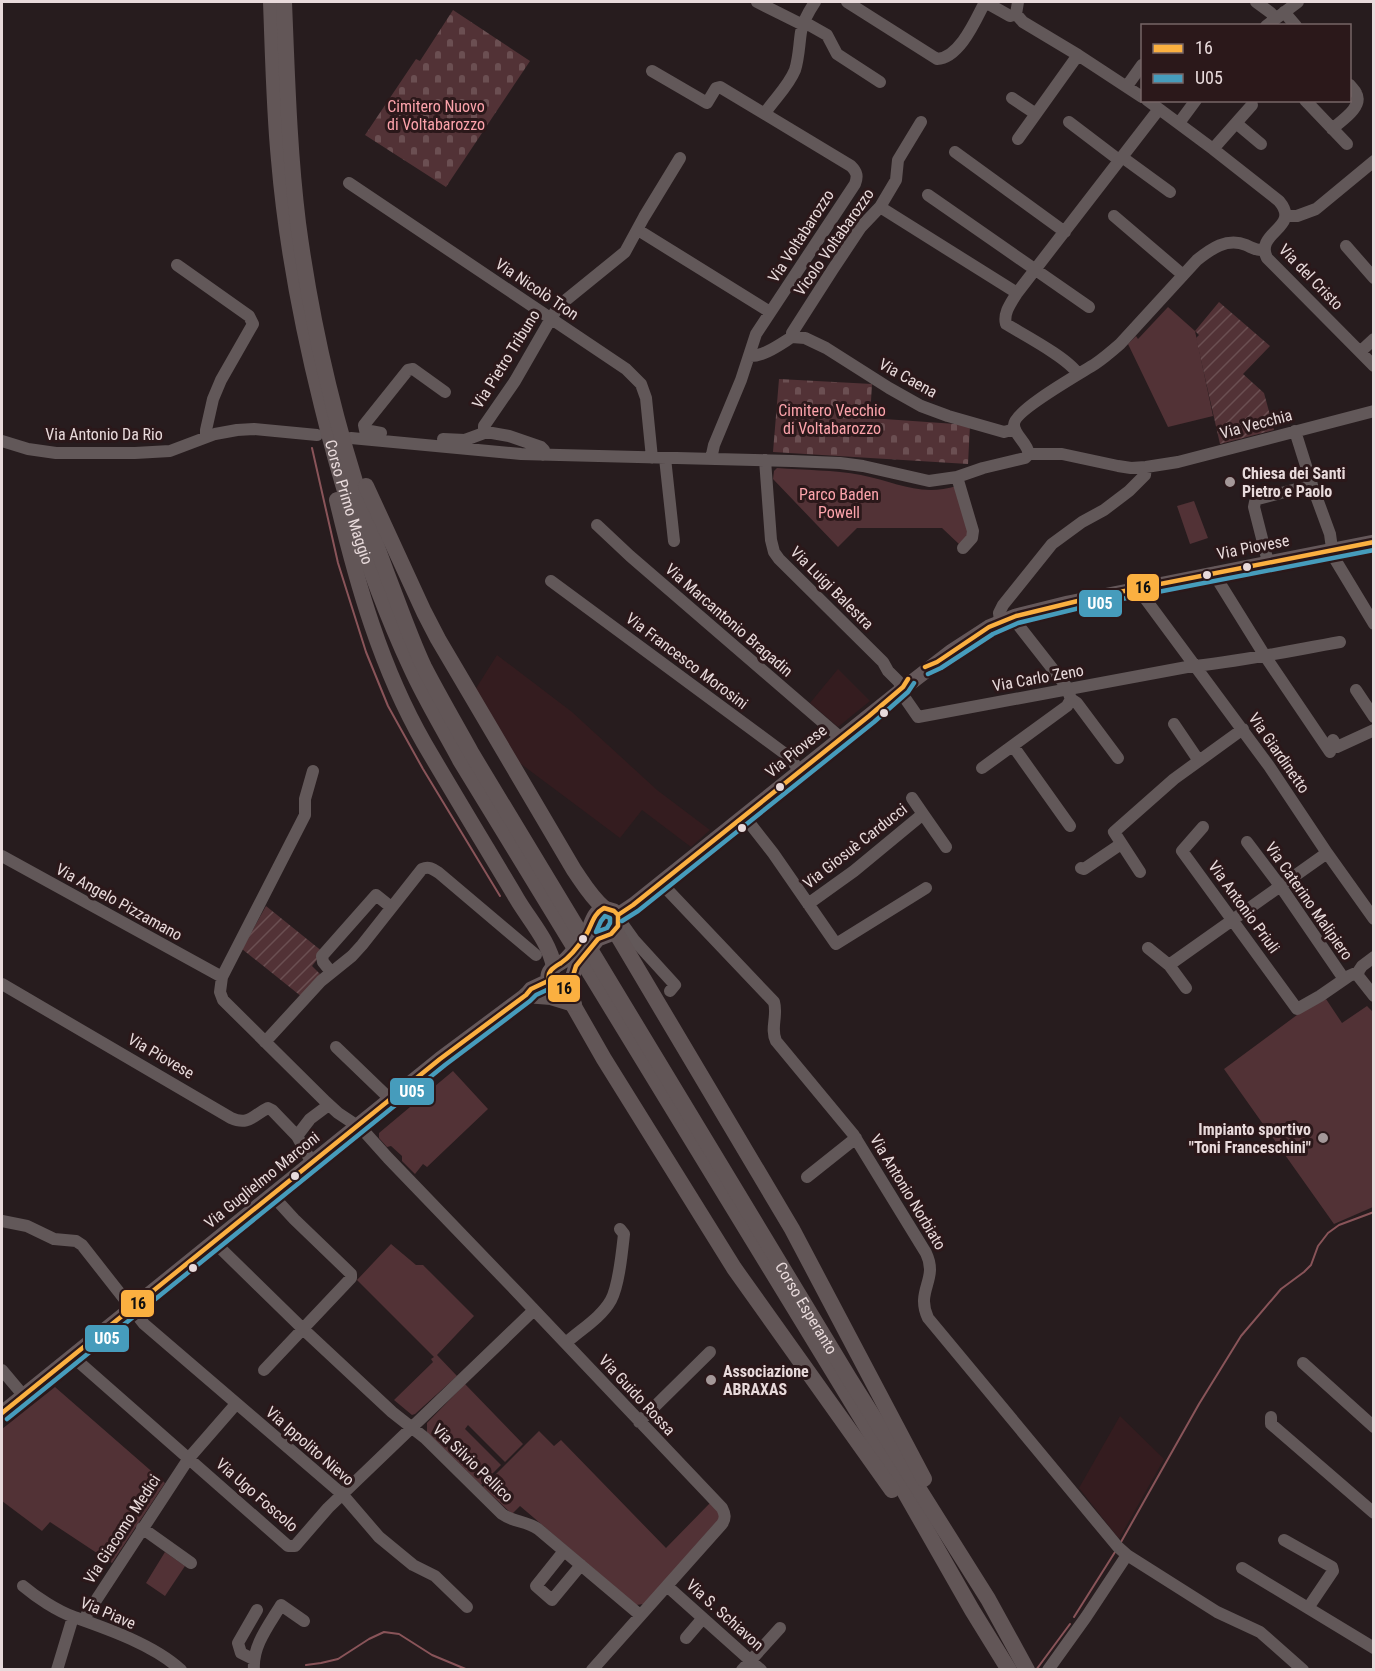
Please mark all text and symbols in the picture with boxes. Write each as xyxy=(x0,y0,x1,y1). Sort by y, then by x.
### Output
legend xyxy=(1141,24,1351,102)
text: 16 xyxy=(1195,37,1213,58)
text: U05 xyxy=(1195,67,1223,88)
park label: Cimitero Nuovo di Voltabarozzo xyxy=(387,97,485,134)
street label: Vicolo Voltabarozzo xyxy=(790,185,878,299)
street label: Via Voltabarozzo xyxy=(764,186,838,286)
street label: Via del Cristo xyxy=(1275,240,1347,314)
street label: Via Nicolò Tron xyxy=(492,254,582,324)
street label: Via Pietro Tribuno xyxy=(468,306,544,412)
street label: Via Caena xyxy=(876,354,940,402)
park label: Cimitero Vecchio di Voltabarozzo xyxy=(778,401,886,438)
street label: Via Vecchia xyxy=(1218,405,1294,443)
street label: Via Antonio Da Rio xyxy=(45,425,163,444)
street label: Corso Primo Maggio xyxy=(321,438,378,567)
place label: Chiesa dei Santi Pietro e Paolo xyxy=(1242,464,1345,501)
marker: Chiesa dei Santi Pietro e Paolo xyxy=(1223,475,1237,489)
park label: Parco Baden Powell xyxy=(799,485,879,522)
street label: Via Piovese xyxy=(1215,531,1291,563)
street label: Via Luigi Balestra xyxy=(786,542,878,634)
street label: Via Marcantonio Bragadin xyxy=(661,559,797,681)
unlabelled marker xyxy=(1241,561,1253,573)
unlabelled marker xyxy=(1201,569,1213,581)
line badge: 16 xyxy=(1126,573,1160,602)
text: 16 xyxy=(1135,578,1151,597)
line badge: U05 xyxy=(1078,589,1123,618)
text: U05 xyxy=(1087,594,1113,613)
street label: Via Francesco Morosini xyxy=(622,609,752,713)
street label: Via Carlo Zeno xyxy=(991,661,1085,695)
unlabelled marker xyxy=(878,707,890,719)
street label: Via Giardinetto xyxy=(1244,709,1314,797)
street label: Via Piovese xyxy=(761,720,831,782)
unlabelled marker xyxy=(774,781,786,793)
street label: Via Giosuè Carducci xyxy=(799,799,911,893)
unlabelled marker xyxy=(736,822,748,834)
street label: Via Caterino Malipiero xyxy=(1261,838,1357,964)
street label: Via Antonio Priuli xyxy=(1204,857,1284,957)
street label: Via Angelo Pizzamano xyxy=(53,859,185,945)
unlabelled marker xyxy=(577,933,589,945)
line badge: 16 xyxy=(547,974,581,1003)
text: 16 xyxy=(556,979,572,998)
street label: Via Piovese xyxy=(124,1029,198,1083)
line badge: U05 xyxy=(389,1077,435,1106)
text: U05 xyxy=(399,1082,425,1101)
place label: Impianto sportivo "Toni Franceschini" xyxy=(1189,1120,1311,1157)
street label: Via Guglielmo Marconi xyxy=(201,1128,323,1232)
street label: Via Antonio Norbiato xyxy=(866,1131,950,1253)
marker: Impianto sportivo "Toni Franceschini" xyxy=(1316,1131,1330,1145)
unlabelled marker xyxy=(289,1170,301,1182)
street label: Corso Esperanto xyxy=(772,1258,842,1357)
unlabelled marker xyxy=(187,1262,199,1274)
line badge: 16 xyxy=(120,1289,155,1318)
text: 16 xyxy=(130,1294,146,1313)
line badge: U05 xyxy=(84,1324,130,1353)
text: U05 xyxy=(94,1329,120,1348)
street label: Via Guido Rossa xyxy=(595,1351,679,1439)
place label: Associazione ABRAXAS xyxy=(723,1362,809,1399)
marker: Associazione ABRAXAS xyxy=(704,1373,718,1387)
street label: Via Ippolito Nievo xyxy=(262,1402,358,1490)
street label: Via Silvio Pellico xyxy=(429,1420,517,1506)
street label: Via Ugo Foscolo xyxy=(212,1454,302,1536)
street label: Via Giacomo Medici xyxy=(80,1471,164,1587)
street label: Via S. Schiavon xyxy=(682,1575,768,1655)
street label: Via Piave xyxy=(77,1593,139,1633)

